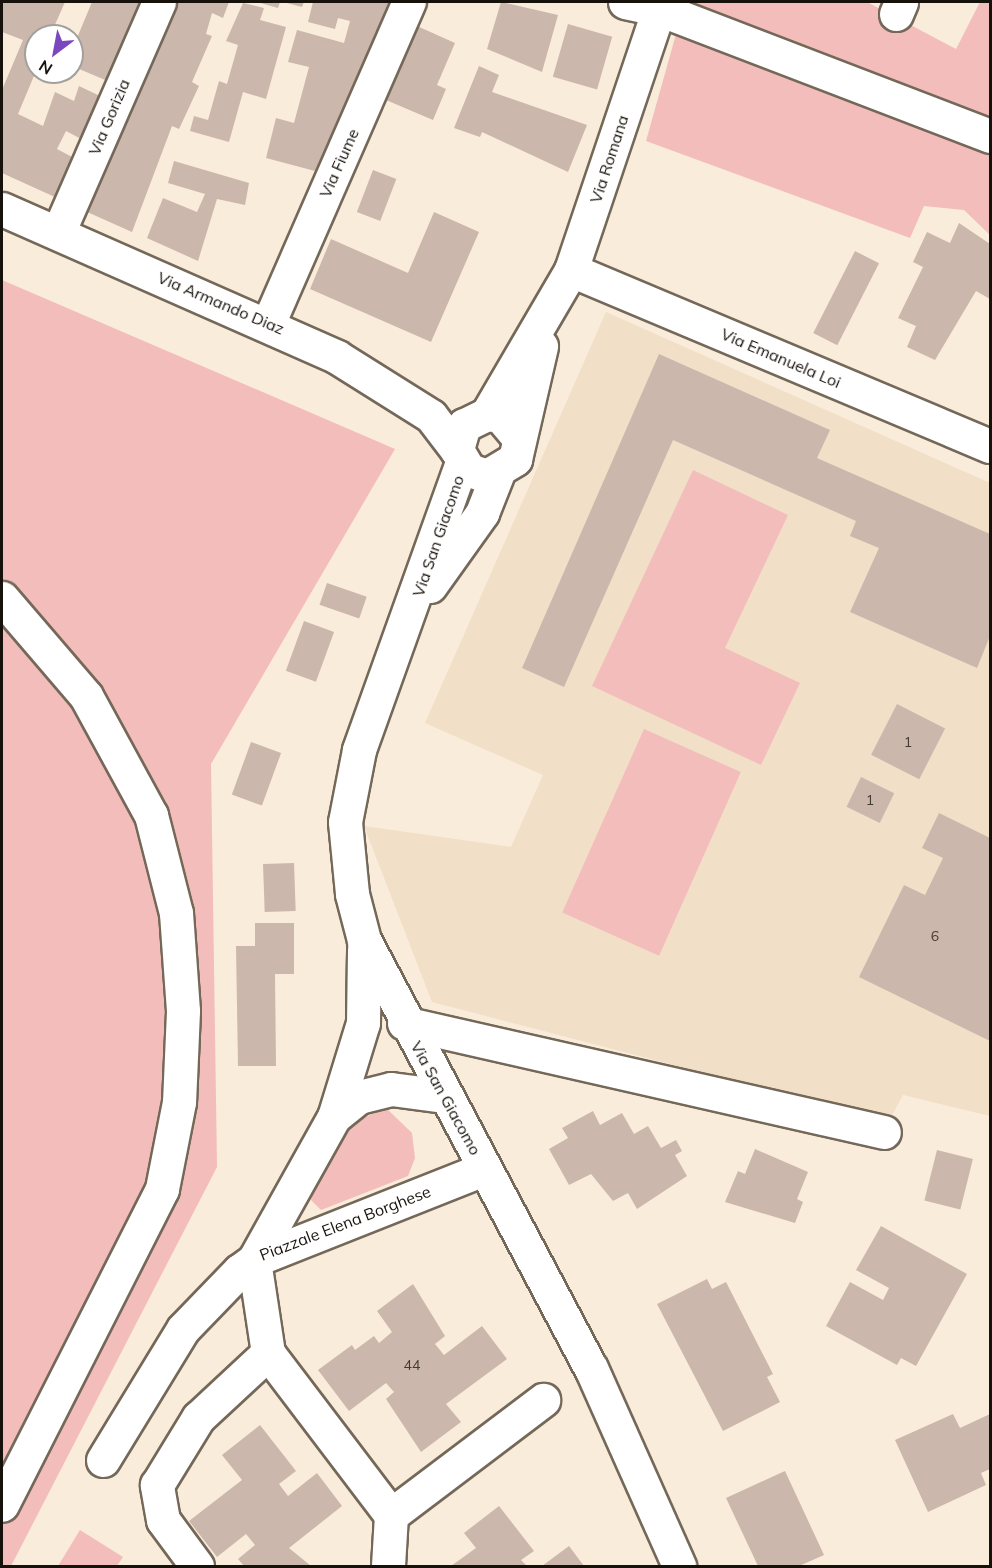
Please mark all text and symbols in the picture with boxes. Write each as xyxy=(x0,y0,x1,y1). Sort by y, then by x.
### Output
north arrow xyxy=(24,24,84,84)
text: N xyxy=(35,56,56,79)
street label: Via Gorizia xyxy=(84,76,134,158)
street label: Via Romana xyxy=(586,113,632,205)
street label: Via Fiume xyxy=(315,126,363,200)
street label: Via Armando Diaz xyxy=(155,268,287,338)
street label: Via Emanuela Loi xyxy=(718,324,844,392)
street label: Via San Giacomo xyxy=(408,473,468,599)
house number: 1 xyxy=(904,734,912,750)
house number: 1 xyxy=(866,792,874,808)
house number: 6 xyxy=(931,928,939,944)
street label: Via San Giacomo xyxy=(407,1038,485,1158)
street label: Piazzale Elena Borghese xyxy=(257,1181,433,1265)
house number: 44 xyxy=(404,1357,420,1373)

